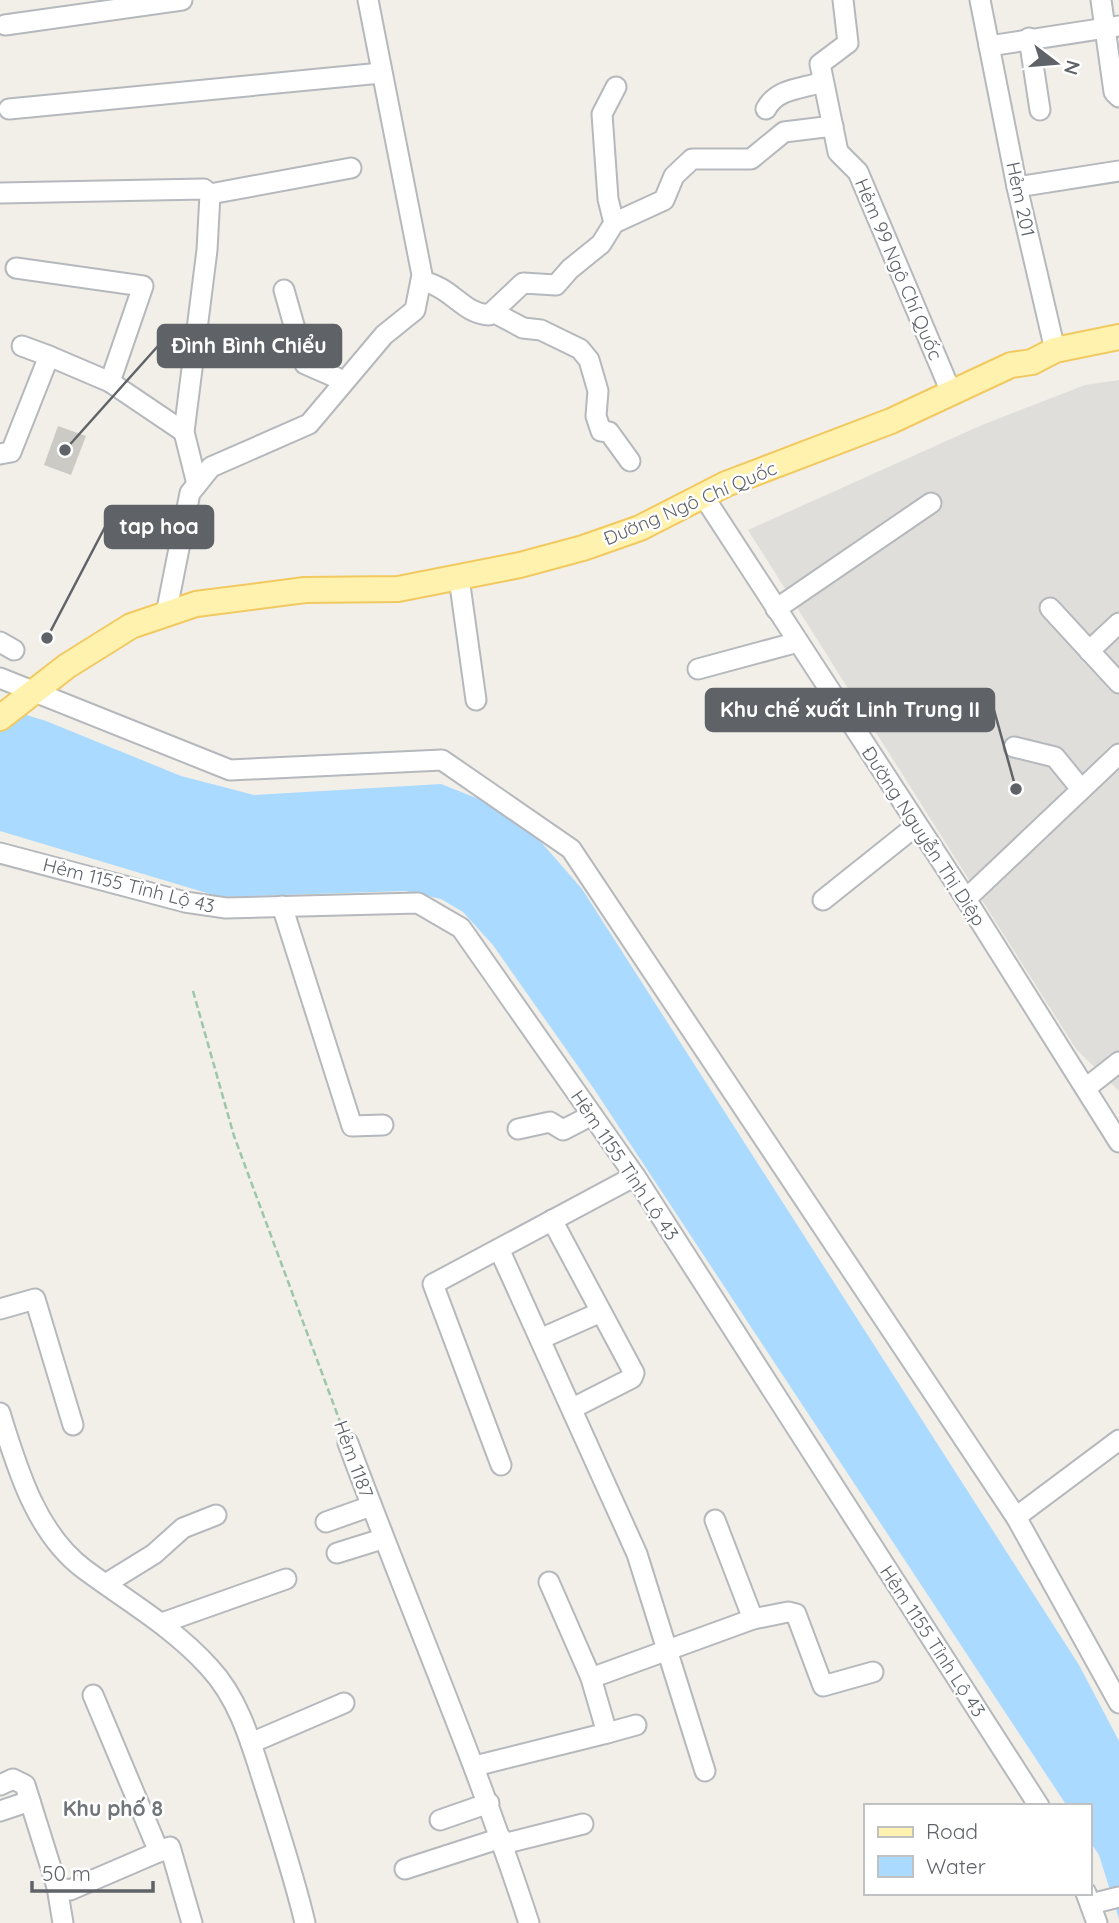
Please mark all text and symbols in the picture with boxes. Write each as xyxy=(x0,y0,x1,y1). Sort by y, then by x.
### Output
north arrow xyxy=(1021,28,1091,98)
text: N xyxy=(1059,58,1086,78)
street label: Hẻm 201 xyxy=(1001,159,1041,239)
street label: Hẻm 99 Ngô Chí Quốc xyxy=(850,175,948,364)
callout: Đình Bình Chiểu xyxy=(158,325,341,367)
text: Đình Bình Chiểu xyxy=(170,332,327,358)
street label: Đường Ngô Chí Quốc xyxy=(600,456,780,550)
callout: tap hoa xyxy=(105,506,213,548)
text: tap hoa xyxy=(119,513,199,539)
callout: Khu chế xuất Linh Trung II xyxy=(706,689,994,731)
text: Khu chế xuất Linh Trung II xyxy=(720,696,980,722)
street label: Đường Nguyễn Thị Diệp xyxy=(857,742,991,930)
street label: Hẻm 1155 Tỉnh Lộ 43 xyxy=(41,852,217,918)
street label: Hẻm 1155 Tỉnh Lộ 43 xyxy=(566,1085,684,1245)
street label: Hẻm 1187 xyxy=(329,1417,379,1501)
street label: Hẻm 1155 Tỉnh Lộ 43 xyxy=(875,1561,991,1721)
district label: Khu phố 8 xyxy=(63,1795,163,1821)
legend xyxy=(864,1804,1091,1895)
text: Road xyxy=(926,1818,978,1844)
scale bar xyxy=(32,1850,152,1894)
text: Water xyxy=(926,1853,986,1879)
text: 50 m xyxy=(42,1860,91,1886)

